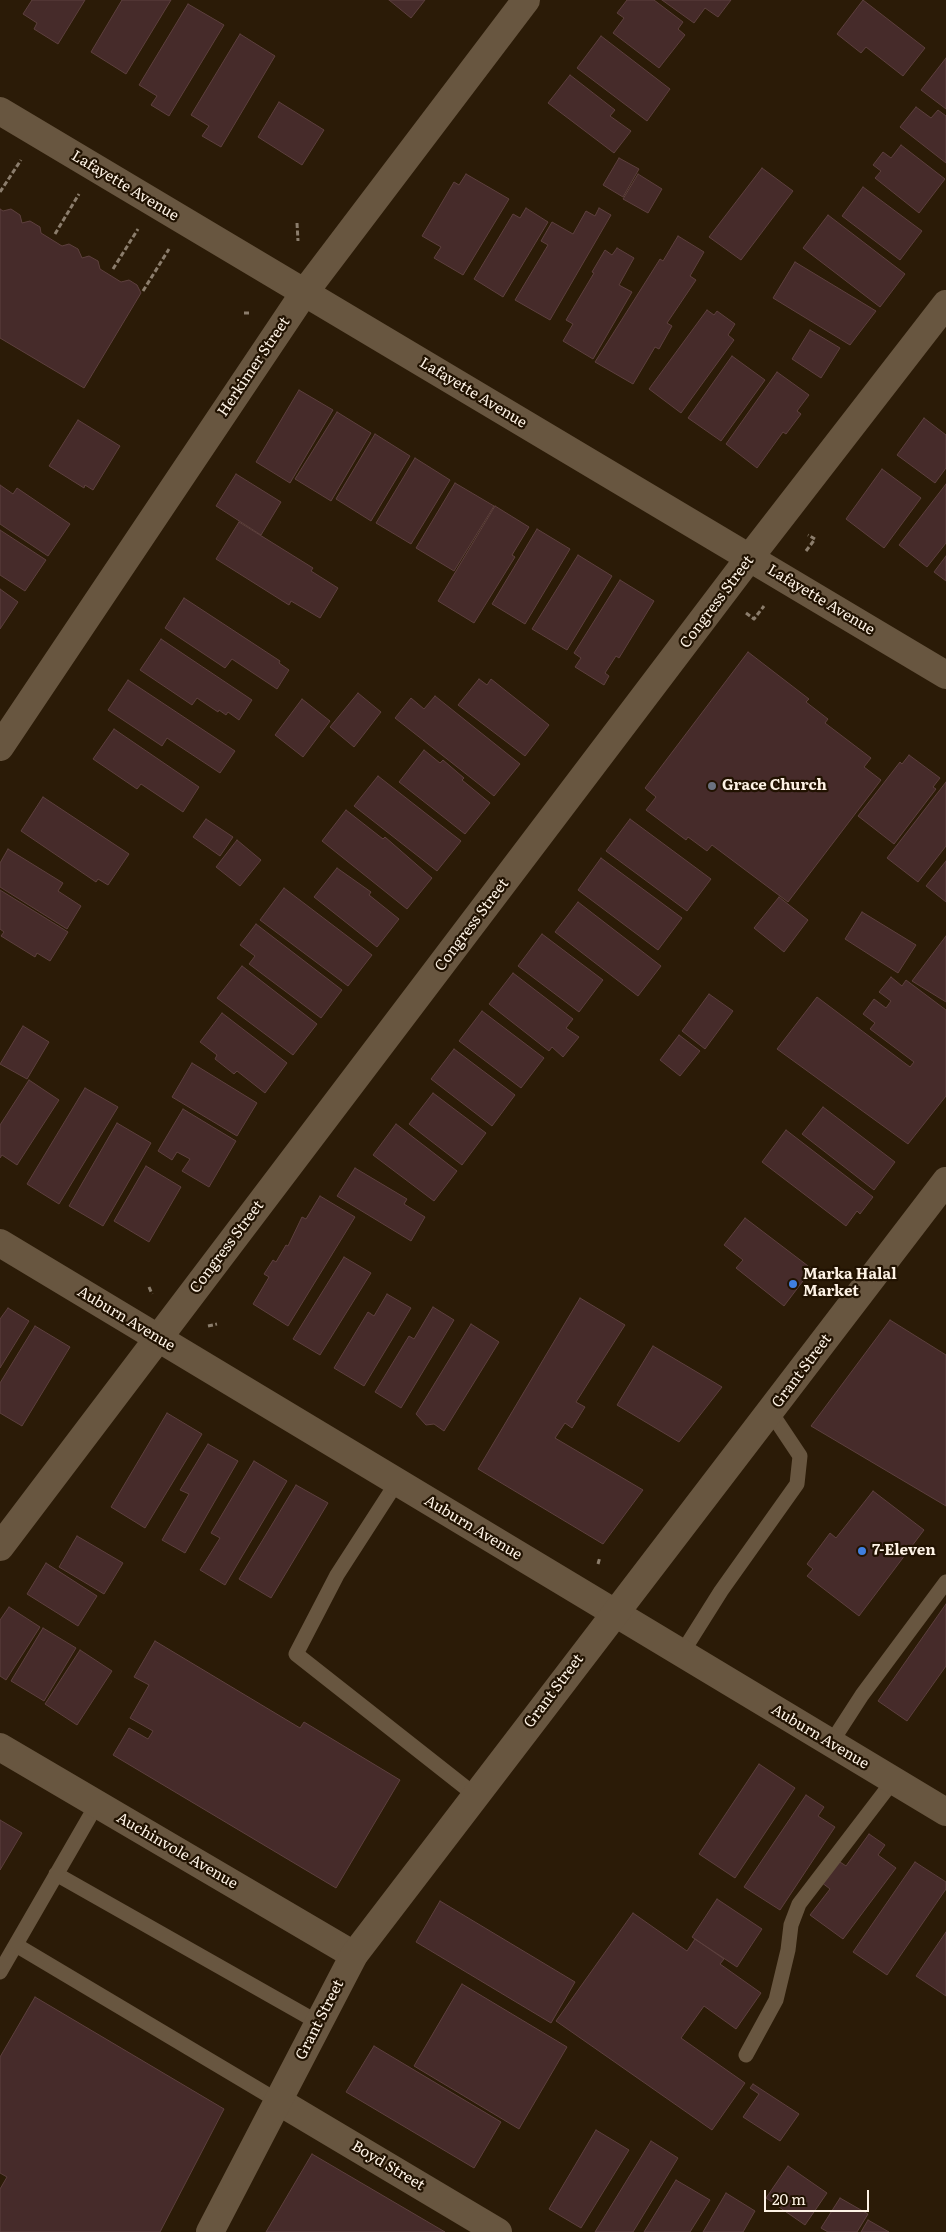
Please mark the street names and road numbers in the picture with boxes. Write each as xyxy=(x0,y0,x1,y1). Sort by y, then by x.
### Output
street label: Lafayette Avenue xyxy=(68,147,182,225)
street label: Herkimer Street xyxy=(214,314,294,420)
street label: Lafayette Avenue xyxy=(416,354,530,432)
street label: Congress Street xyxy=(676,552,758,652)
street label: Lafayette Avenue xyxy=(764,561,878,639)
street label: Congress Street xyxy=(431,875,513,975)
street label: Congress Street xyxy=(186,1197,268,1297)
street label: Auburn Avenue xyxy=(74,1283,178,1355)
street label: Grant Street xyxy=(768,1331,836,1411)
street label: Auburn Avenue xyxy=(421,1492,525,1564)
street label: Grant Street xyxy=(520,1651,588,1731)
street label: Auburn Avenue xyxy=(768,1701,872,1773)
street label: Auchinvole Avenue xyxy=(113,1809,241,1893)
street label: Grant Street xyxy=(292,1977,348,2063)
street label: Boyd Street xyxy=(348,2137,428,2195)

